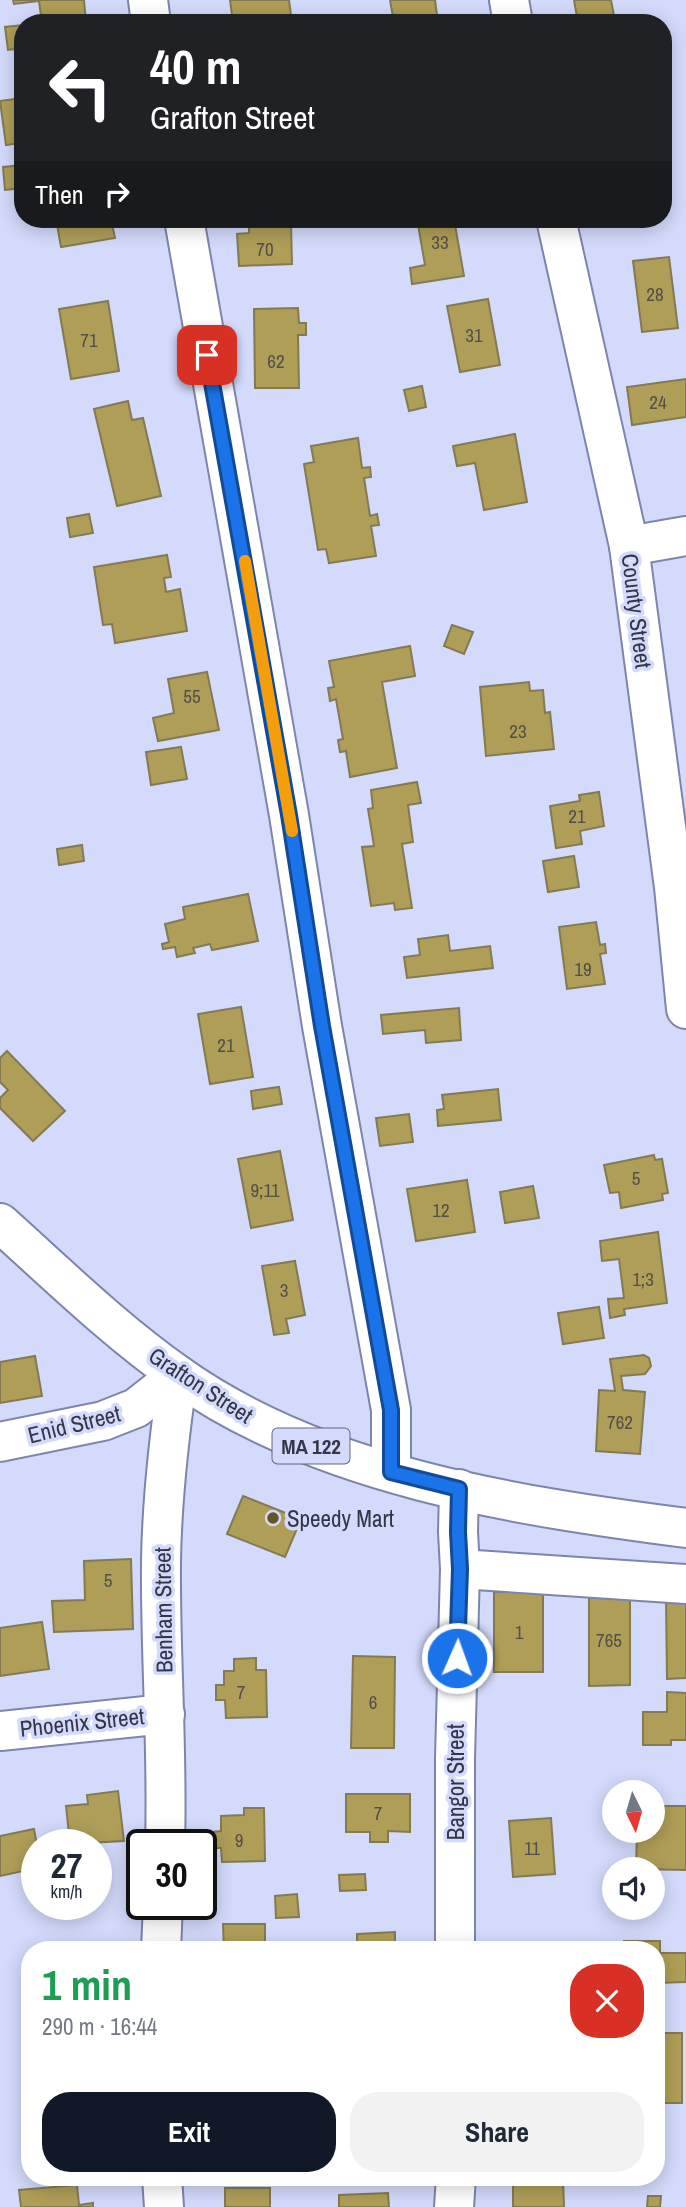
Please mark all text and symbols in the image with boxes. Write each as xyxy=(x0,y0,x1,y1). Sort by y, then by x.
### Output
text: 40 m xyxy=(150,33,242,99)
icon: left xyxy=(35,42,126,133)
text: Grafton Street xyxy=(150,96,315,139)
icon: right xyxy=(98,175,136,213)
text: Then xyxy=(35,177,84,212)
house number: 33 xyxy=(431,229,449,255)
house number: 70 xyxy=(256,236,274,262)
house number: 28 xyxy=(646,281,664,307)
house number: 31 xyxy=(465,322,483,348)
pin xyxy=(177,325,237,385)
house number: 71 xyxy=(80,327,98,353)
icon: arrive xyxy=(188,336,226,374)
house number: 62 xyxy=(267,348,285,374)
house number: 24 xyxy=(649,389,667,415)
street label: County Street xyxy=(615,552,659,670)
house number: 55 xyxy=(183,683,201,709)
house number: 23 xyxy=(509,718,527,744)
house number: 21 xyxy=(568,803,586,829)
house number: 19 xyxy=(574,956,592,982)
house number: 21 xyxy=(217,1032,235,1058)
house number: 5 xyxy=(632,1165,641,1191)
house number: 9;11 xyxy=(250,1177,280,1203)
house number: 12 xyxy=(432,1197,450,1223)
house number: 1;3 xyxy=(632,1266,654,1292)
house number: 3 xyxy=(280,1277,288,1303)
street label: Grafton Street xyxy=(143,1340,259,1430)
street label: Enid Street xyxy=(24,1398,124,1450)
house number: 762 xyxy=(607,1409,633,1435)
road number: MA 122 xyxy=(272,1428,350,1464)
place label: Speedy Mart xyxy=(287,1503,394,1534)
marker: Speedy Mart xyxy=(265,1510,281,1526)
street label: Benham Street xyxy=(146,1547,180,1673)
house number: 5 xyxy=(104,1567,113,1593)
house number: 1 xyxy=(515,1619,524,1645)
position arrow xyxy=(420,1621,494,1695)
house number: 765 xyxy=(596,1627,622,1653)
house number: 7 xyxy=(237,1679,246,1705)
house number: 6 xyxy=(369,1689,377,1715)
street label: Phoenix Street xyxy=(18,1700,146,1744)
street label: Bangor Street xyxy=(440,1724,471,1840)
north arrow xyxy=(602,1780,665,1843)
map controls xyxy=(602,1780,665,1920)
house number: 7 xyxy=(374,1800,383,1826)
house number: 9 xyxy=(235,1827,243,1853)
speed limit sign: 30 xyxy=(126,1829,217,1920)
house number: 11 xyxy=(524,1835,540,1861)
text: 27 xyxy=(51,1842,82,1889)
button: sound xyxy=(602,1857,665,1920)
text: km/h xyxy=(51,1879,83,1904)
text: 1 min xyxy=(42,1957,132,2013)
button: close xyxy=(570,1964,644,2038)
text: 290 m · 16:44 xyxy=(42,2011,157,2042)
button: Exit xyxy=(42,2092,336,2172)
button: Share xyxy=(350,2092,644,2172)

